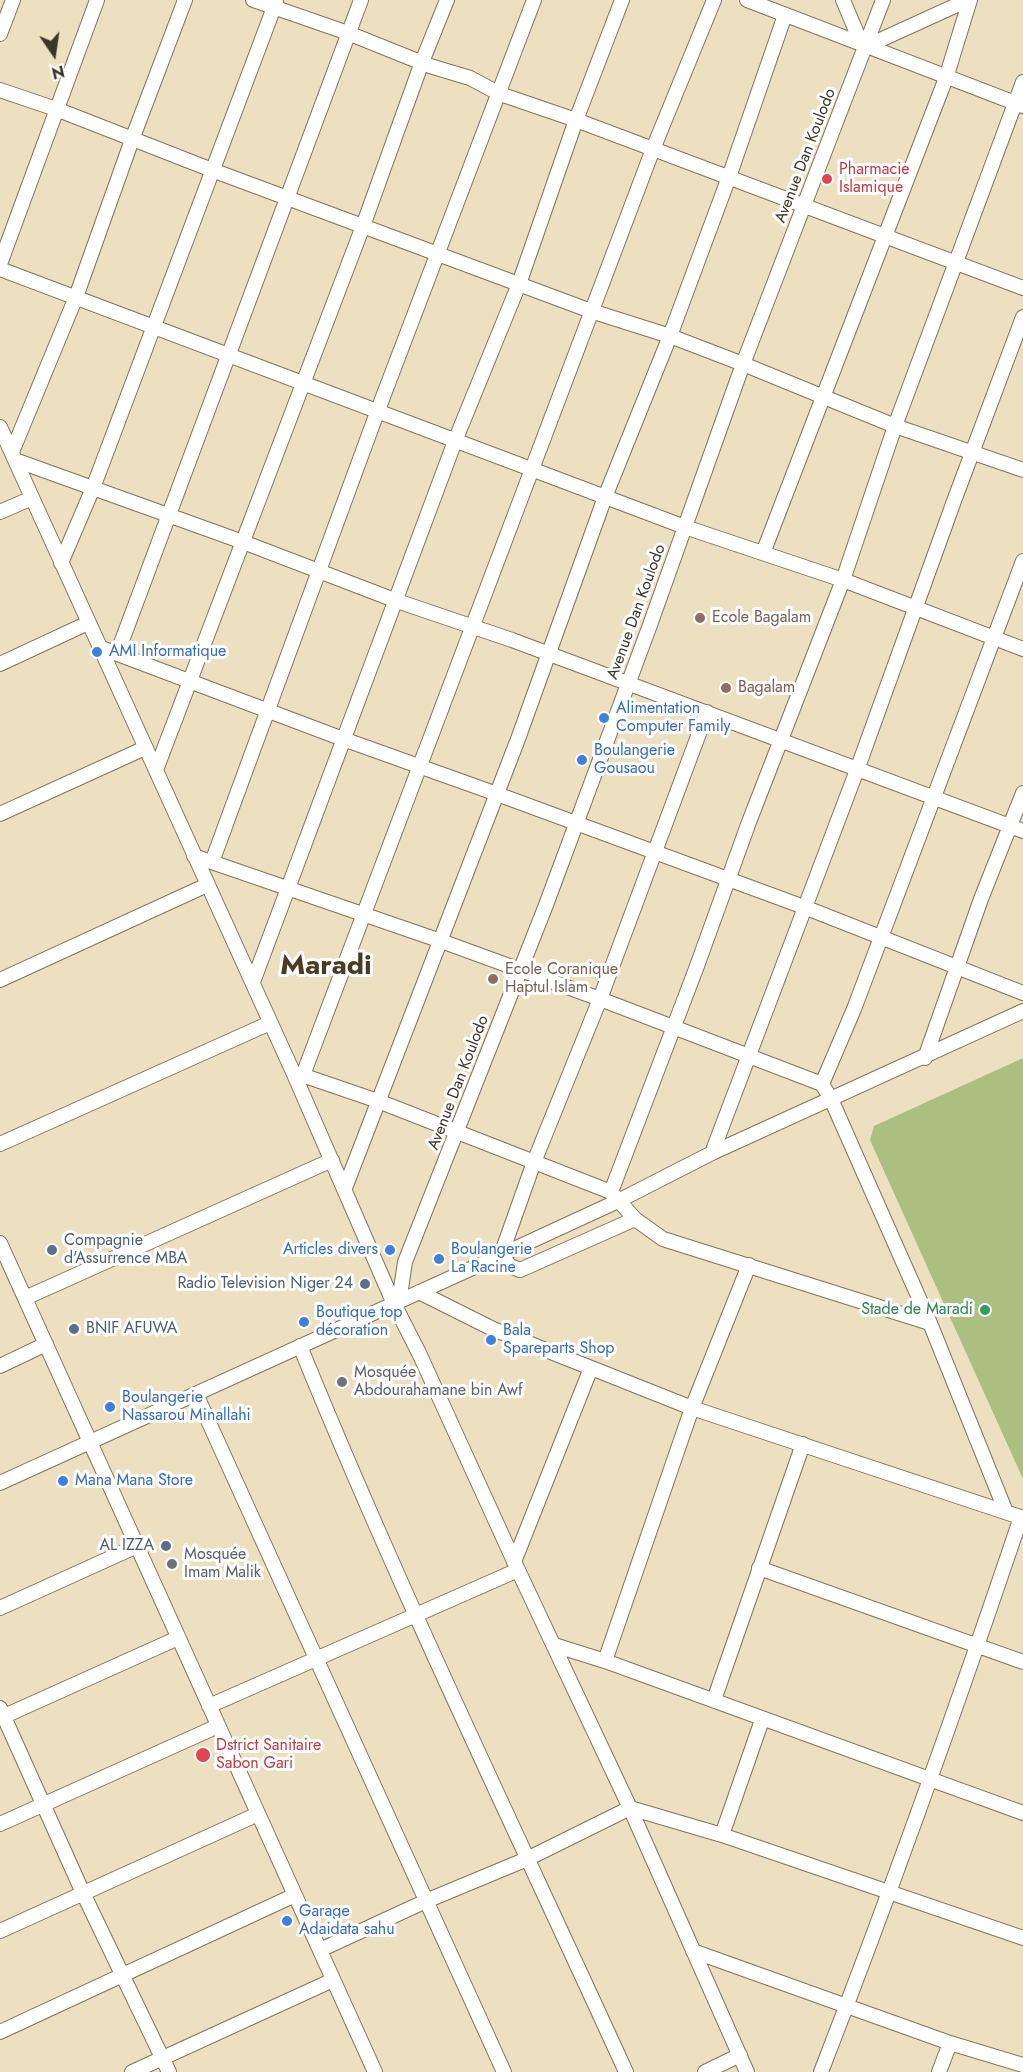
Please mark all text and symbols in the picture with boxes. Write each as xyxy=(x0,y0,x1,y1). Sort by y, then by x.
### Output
north arrow xyxy=(24,24,84,84)
text: N xyxy=(49,59,67,85)
street label: Avenue Dan Koulodo xyxy=(772,86,840,226)
place label: Pharmacie Islamique xyxy=(839,160,910,198)
marker: Pharmacie Islamique xyxy=(820,172,834,186)
street label: Avenue Dan Koulodo xyxy=(604,542,670,682)
place label: Ecole Bagalam xyxy=(712,608,811,628)
marker: Ecole Bagalam xyxy=(693,611,707,625)
place label: AMI Informatique xyxy=(109,642,226,662)
marker: AMI Informatique xyxy=(90,645,104,659)
place label: Bagalam xyxy=(738,678,795,698)
marker: Bagalam xyxy=(719,681,733,695)
place label: Alimentation Computer Family xyxy=(616,699,731,737)
marker: Alimentation Computer Family xyxy=(597,711,611,725)
place label: Boulangerie Gousaou xyxy=(594,741,675,779)
marker: Boulangerie Gousaou xyxy=(575,753,589,767)
district label: Maradi xyxy=(280,950,372,984)
place label: Ecole Coranique Haptul Islam xyxy=(505,960,618,998)
marker: Ecole Coranique Haptul Islam xyxy=(486,972,500,986)
street label: Avenue Dan Koulodo xyxy=(425,1013,493,1153)
place label: Compagnie d'Assurrence MBA xyxy=(64,1231,187,1269)
place label: Articles divers xyxy=(283,1240,378,1260)
place label: Boulangerie La Racine xyxy=(451,1240,532,1278)
marker: Compagnie d'Assurrence MBA xyxy=(45,1243,59,1257)
marker: Articles divers xyxy=(383,1243,397,1257)
marker: Boulangerie La Racine xyxy=(432,1252,446,1266)
place label: Radio Television Niger 24 xyxy=(177,1274,353,1294)
marker: Radio Television Niger 24 xyxy=(358,1277,372,1291)
place label: Stade de Maradi xyxy=(861,1300,973,1320)
place label: Boutique top décoration xyxy=(316,1303,402,1341)
marker: Stade de Maradi xyxy=(978,1303,992,1317)
marker: Boutique top décoration xyxy=(297,1315,311,1329)
place label: BNIF AFUWA xyxy=(86,1319,177,1339)
place label: Bala Spareparts Shop xyxy=(503,1321,614,1359)
marker: BNIF AFUWA xyxy=(67,1322,81,1336)
marker: Bala Spareparts Shop xyxy=(484,1333,498,1347)
place label: Mosquée Abdourahamane bin Awf xyxy=(354,1363,523,1401)
marker: Mosquée Abdourahamane bin Awf xyxy=(335,1375,349,1389)
place label: Boulangerie Nassarou Minallahi xyxy=(122,1388,251,1426)
marker: Boulangerie Nassarou Minallahi xyxy=(103,1400,117,1414)
place label: Mana Mana Store xyxy=(75,1471,193,1491)
marker: Mana Mana Store xyxy=(56,1474,70,1488)
place label: AL IZZA xyxy=(100,1536,154,1556)
marker: AL IZZA xyxy=(159,1539,173,1553)
place label: Mosquée Imam Malik xyxy=(184,1545,261,1583)
marker: Mosquée Imam Malik xyxy=(165,1557,179,1571)
place label: Dstrict Sanitaire Sabon Gari xyxy=(216,1736,321,1774)
marker: Dstrict Sanitaire Sabon Gari xyxy=(194,1746,212,1764)
place label: Garage Adaidata sahu xyxy=(299,1902,395,1940)
marker: Garage Adaidata sahu xyxy=(280,1914,294,1928)

